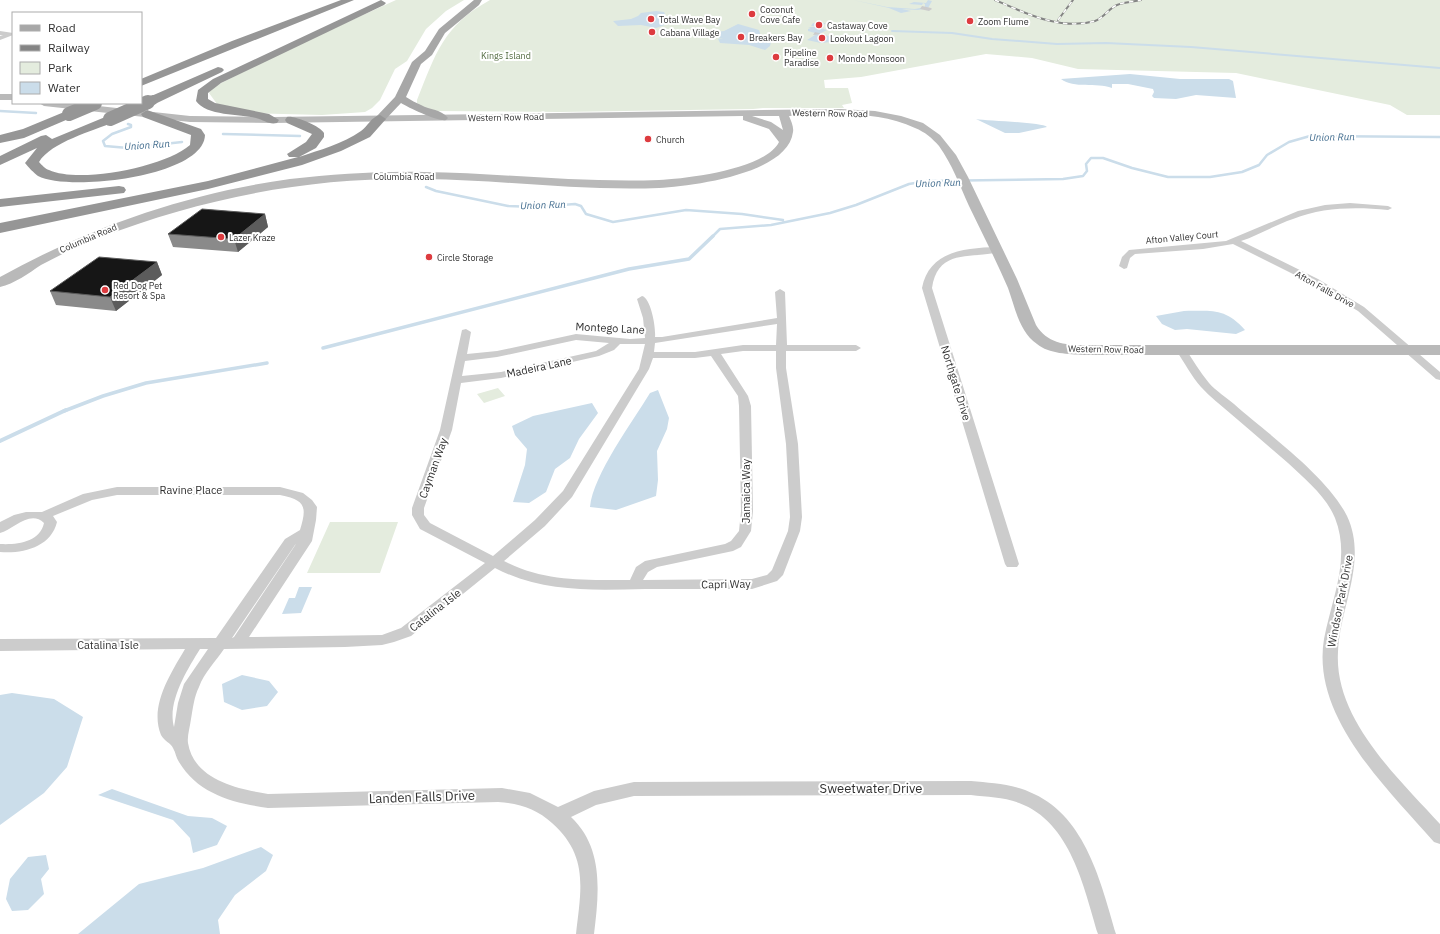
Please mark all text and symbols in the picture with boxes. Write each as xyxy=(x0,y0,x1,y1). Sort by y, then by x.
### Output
place label: Coconut Cove Cafe xyxy=(760,4,800,25)
marker: Coconut Cove Cafe xyxy=(747,9,757,19)
legend xyxy=(12,12,142,104)
marker: Total Wave Bay xyxy=(646,14,656,24)
place label: Total Wave Bay xyxy=(659,14,721,25)
marker: Zoom Flume xyxy=(965,16,975,26)
place label: Zoom Flume xyxy=(978,16,1029,27)
text: Road xyxy=(48,20,76,35)
marker: Castaway Cove xyxy=(814,20,824,30)
place label: Castaway Cove xyxy=(827,20,888,31)
marker: Cabana Village xyxy=(647,27,657,37)
place label: Cabana Village xyxy=(660,27,720,38)
marker: Breakers Bay xyxy=(736,32,746,42)
place label: Breakers Bay xyxy=(749,32,803,43)
marker: Lookout Lagoon xyxy=(817,33,827,43)
place label: Lookout Lagoon xyxy=(830,33,894,44)
text: Railway xyxy=(48,40,90,55)
place label: Pipeline Paradise xyxy=(784,47,819,68)
park label: Kings Island xyxy=(481,50,531,61)
marker: Pipeline Paradise xyxy=(771,52,781,62)
marker: Mondo Monsoon xyxy=(825,53,835,63)
place label: Mondo Monsoon xyxy=(838,53,905,64)
text: Park xyxy=(48,60,73,75)
text: Water xyxy=(48,80,81,95)
street label: Western Row Road xyxy=(792,107,868,119)
street label: Western Row Road xyxy=(468,111,544,123)
water label: Union Run xyxy=(1309,130,1355,144)
marker: Church xyxy=(643,134,653,144)
place label: Church xyxy=(656,134,685,145)
water label: Union Run xyxy=(124,137,171,153)
street label: Columbia Road xyxy=(373,171,435,182)
water label: Union Run xyxy=(915,176,961,190)
water label: Union Run xyxy=(520,198,566,212)
street label: Columbia Road xyxy=(58,221,118,255)
street label: Afton Valley Court xyxy=(1145,228,1219,246)
marker: Lazer Kraze xyxy=(216,232,226,242)
place label: Lazer Kraze xyxy=(229,232,276,243)
marker: Circle Storage xyxy=(424,252,434,262)
place label: Circle Storage xyxy=(437,252,493,263)
street label: Afton Falls Drive xyxy=(1294,268,1356,310)
place label: Red Dog Pet Resort & Spa xyxy=(113,280,165,301)
marker: Red Dog Pet Resort & Spa xyxy=(100,285,110,295)
street label: Montego Lane xyxy=(575,319,645,337)
street label: Western Row Road xyxy=(1068,343,1144,355)
street label: Northgate Drive xyxy=(938,344,974,422)
street label: Madeira Lane xyxy=(505,353,573,381)
street label: Cayman Way xyxy=(416,435,451,500)
street label: Jamaica Way xyxy=(739,458,753,523)
street label: Ravine Place xyxy=(160,483,222,497)
street label: Windsor Park Drive xyxy=(1324,554,1356,648)
street label: Capri Way xyxy=(701,577,751,591)
street label: Catalina Isle xyxy=(406,585,464,635)
street label: Catalina Isle xyxy=(77,638,139,652)
street label: Sweetwater Drive xyxy=(820,780,922,797)
street label: Landen Falls Drive xyxy=(369,787,475,807)

